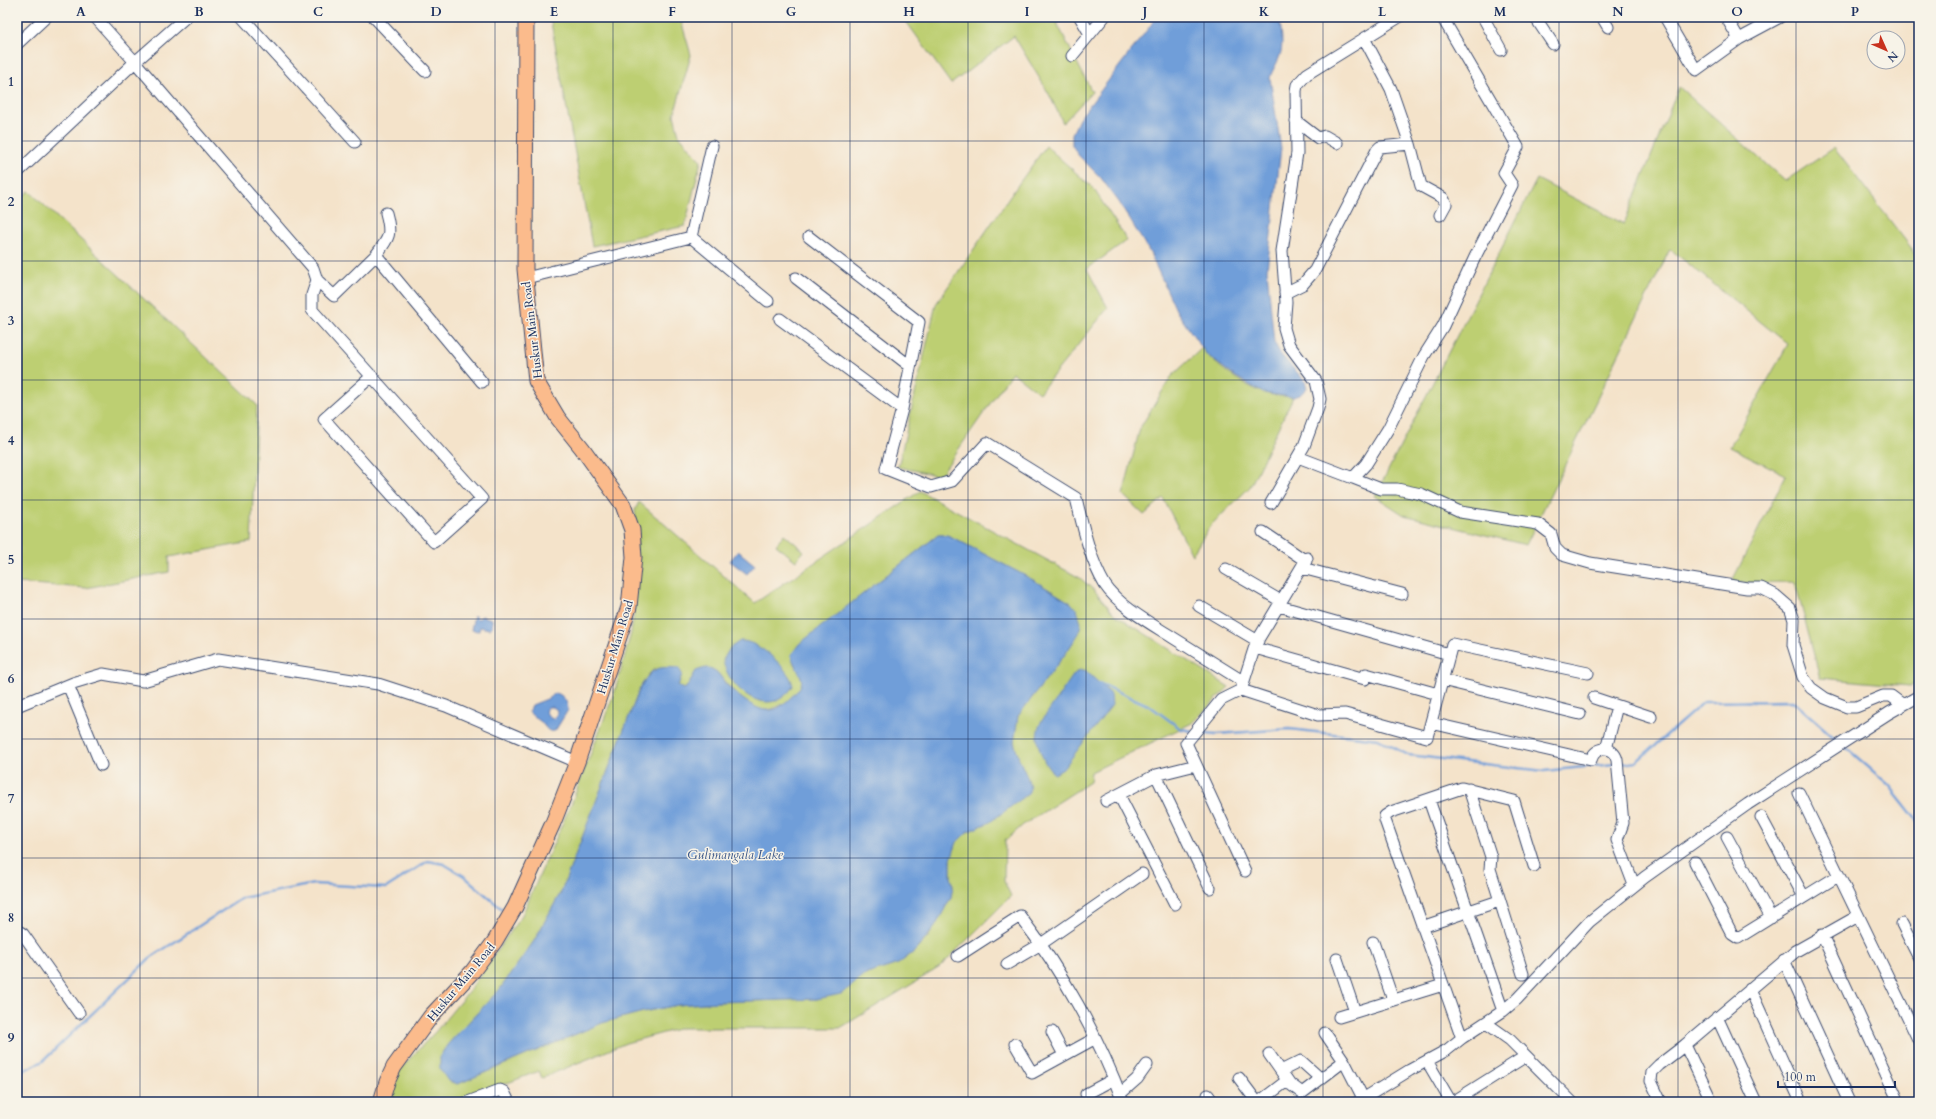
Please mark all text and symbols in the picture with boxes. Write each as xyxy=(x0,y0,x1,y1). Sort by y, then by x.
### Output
text: A xyxy=(76,3,86,21)
text: B xyxy=(194,3,204,21)
text: C xyxy=(313,3,323,21)
text: D xyxy=(430,3,442,21)
text: E xyxy=(550,3,558,21)
text: F xyxy=(668,3,676,21)
text: G xyxy=(786,3,797,21)
text: H xyxy=(903,3,915,21)
text: I xyxy=(1024,3,1030,21)
text: J xyxy=(1141,3,1148,21)
text: K xyxy=(1259,3,1270,21)
text: L xyxy=(1378,3,1387,21)
text: M xyxy=(1494,3,1507,21)
text: N xyxy=(1612,3,1624,21)
text: O xyxy=(1731,3,1743,21)
text: P xyxy=(1851,3,1859,21)
north arrow xyxy=(1866,30,1906,70)
text: N xyxy=(1884,48,1901,66)
text: 1 xyxy=(8,73,14,91)
text: 2 xyxy=(8,193,15,211)
street label: Huskur Main Road xyxy=(518,280,546,379)
text: 3 xyxy=(8,312,15,330)
text: 4 xyxy=(8,432,15,450)
text: 5 xyxy=(8,551,14,569)
street label: Huskur Main Road xyxy=(593,597,637,696)
text: 6 xyxy=(8,670,15,688)
text: 7 xyxy=(8,790,15,808)
water label: Gulimangala Lake xyxy=(687,846,784,864)
text: 8 xyxy=(8,909,14,927)
street label: Huskur Main Road xyxy=(424,939,499,1024)
text: 9 xyxy=(8,1029,15,1047)
scale bar xyxy=(1778,1063,1895,1089)
text: 100 m xyxy=(1784,1069,1817,1085)

